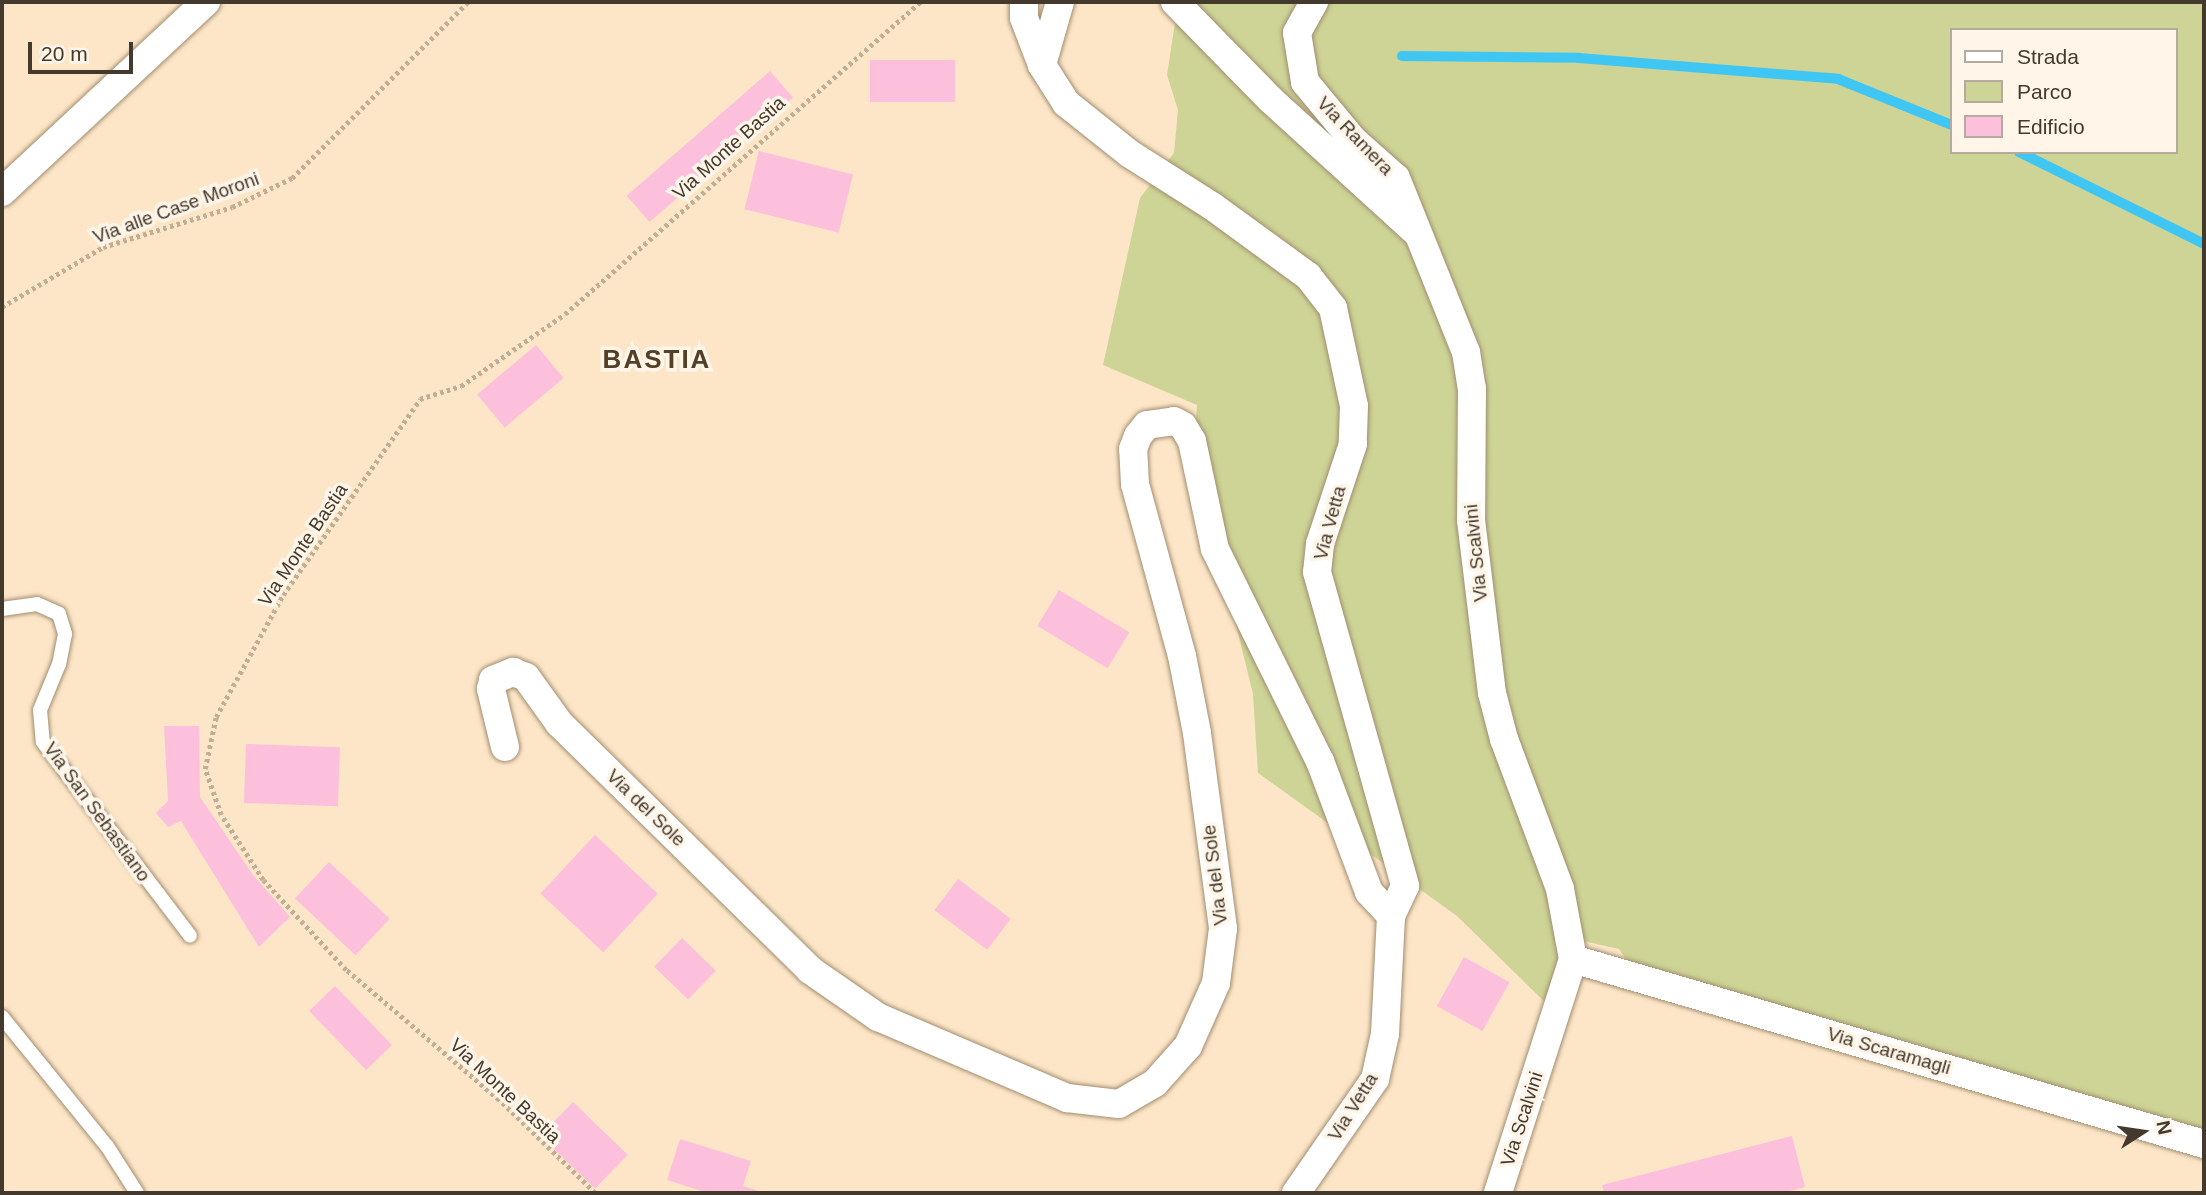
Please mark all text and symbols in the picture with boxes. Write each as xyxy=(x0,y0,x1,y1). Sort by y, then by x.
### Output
scale bar xyxy=(32,28,136,72)
legend xyxy=(1951,28,2178,154)
text: 20 m xyxy=(41,42,88,65)
text: Strada xyxy=(2017,45,2079,68)
text: Parco xyxy=(2017,80,2072,103)
street label: Via Monte Bastia xyxy=(668,92,790,204)
street label: Via Ramera xyxy=(1312,92,1398,180)
text: Edificio xyxy=(2017,115,2085,138)
street label: Via alle Case Moroni xyxy=(90,167,262,249)
district label: BASTIA xyxy=(603,344,711,376)
street label: Via Monte Bastia xyxy=(253,479,353,611)
street label: Via Vetta xyxy=(1309,483,1351,563)
street label: Via Scalvini xyxy=(1460,503,1492,603)
street label: Via San Sebastiano xyxy=(39,738,155,886)
street label: Via del Sole xyxy=(602,765,690,851)
street label: Via del Sole xyxy=(1198,823,1232,927)
street label: Via Scaramagli xyxy=(1825,1022,1953,1080)
street label: Via Monte Bastia xyxy=(445,1034,565,1148)
street label: Via Vetta xyxy=(1323,1069,1383,1145)
street label: Via Scalvini xyxy=(1496,1069,1548,1169)
north arrow xyxy=(2108,1097,2178,1167)
text: N xyxy=(2152,1119,2176,1136)

